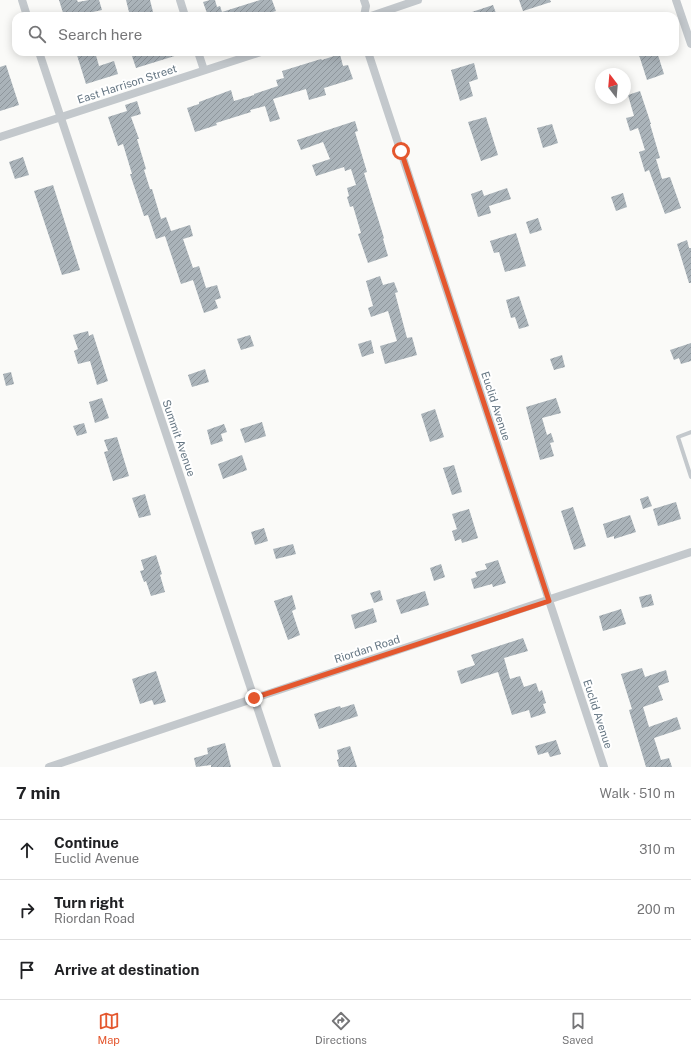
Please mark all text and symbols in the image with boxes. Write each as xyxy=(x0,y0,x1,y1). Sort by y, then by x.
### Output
search box xyxy=(12,12,679,56)
icon: search xyxy=(26,23,48,45)
text: Search here xyxy=(58,26,142,43)
street label: East Harrison Street xyxy=(76,62,178,106)
north arrow xyxy=(595,68,631,104)
route start xyxy=(392,142,410,160)
street label: Euclid Avenue xyxy=(479,370,513,442)
street label: Summit Avenue xyxy=(160,398,198,478)
street label: Riordan Road xyxy=(333,633,401,665)
street label: Euclid Avenue xyxy=(581,678,615,750)
route end xyxy=(245,689,263,707)
text: 7 min xyxy=(16,783,60,803)
text: Walk · 510 m xyxy=(600,786,675,801)
text: Continue xyxy=(54,834,119,851)
icon: ahead xyxy=(16,839,38,861)
text: 310 m xyxy=(639,842,675,857)
text: Euclid Avenue xyxy=(54,851,139,866)
text: Turn right xyxy=(54,894,124,911)
icon: right xyxy=(16,899,38,921)
text: 200 m xyxy=(637,902,675,917)
text: Riordan Road xyxy=(54,911,135,926)
icon: arrive xyxy=(16,959,38,981)
text: Arrive at destination xyxy=(54,961,199,978)
tab: Map xyxy=(98,1010,120,1046)
tab: Directions xyxy=(315,1010,367,1046)
tab: Saved xyxy=(562,1010,593,1046)

